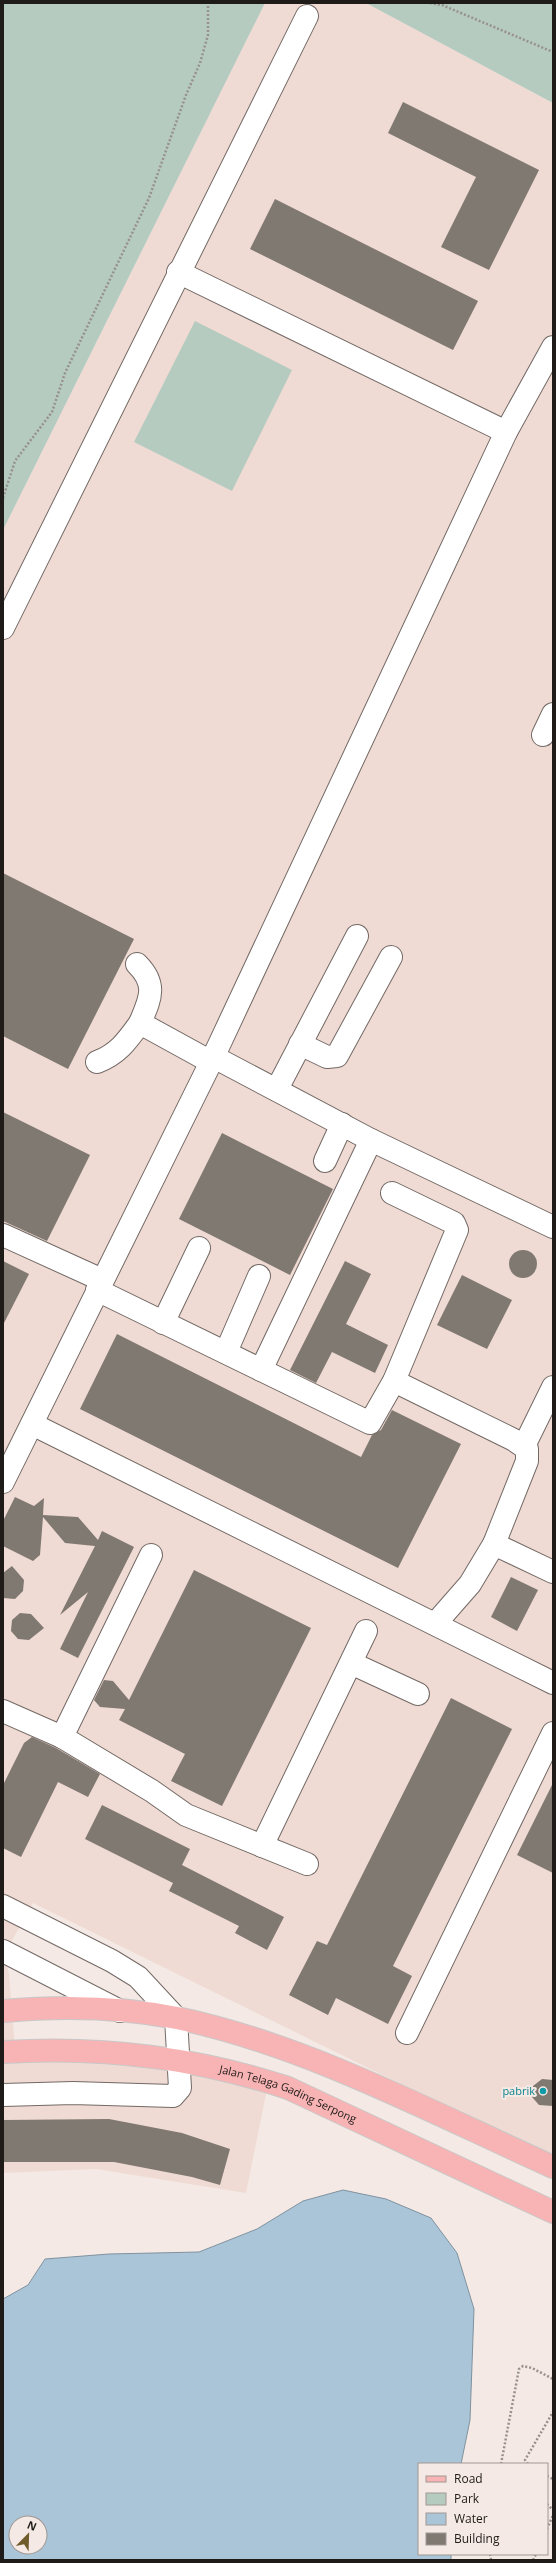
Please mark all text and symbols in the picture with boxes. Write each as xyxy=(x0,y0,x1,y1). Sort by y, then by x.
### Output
street label: Jalan Telaga Gading Serpong xyxy=(217,2061,359,2126)
place label: pabrik xyxy=(502,2083,535,2098)
marker: pabrik xyxy=(538,2086,548,2096)
legend xyxy=(418,2463,548,2555)
text: Road xyxy=(454,2470,483,2487)
text: Park xyxy=(454,2490,480,2507)
text: Water xyxy=(454,2510,488,2527)
north arrow xyxy=(8,2515,48,2555)
text: N xyxy=(25,2517,39,2534)
text: Building xyxy=(454,2530,500,2547)

